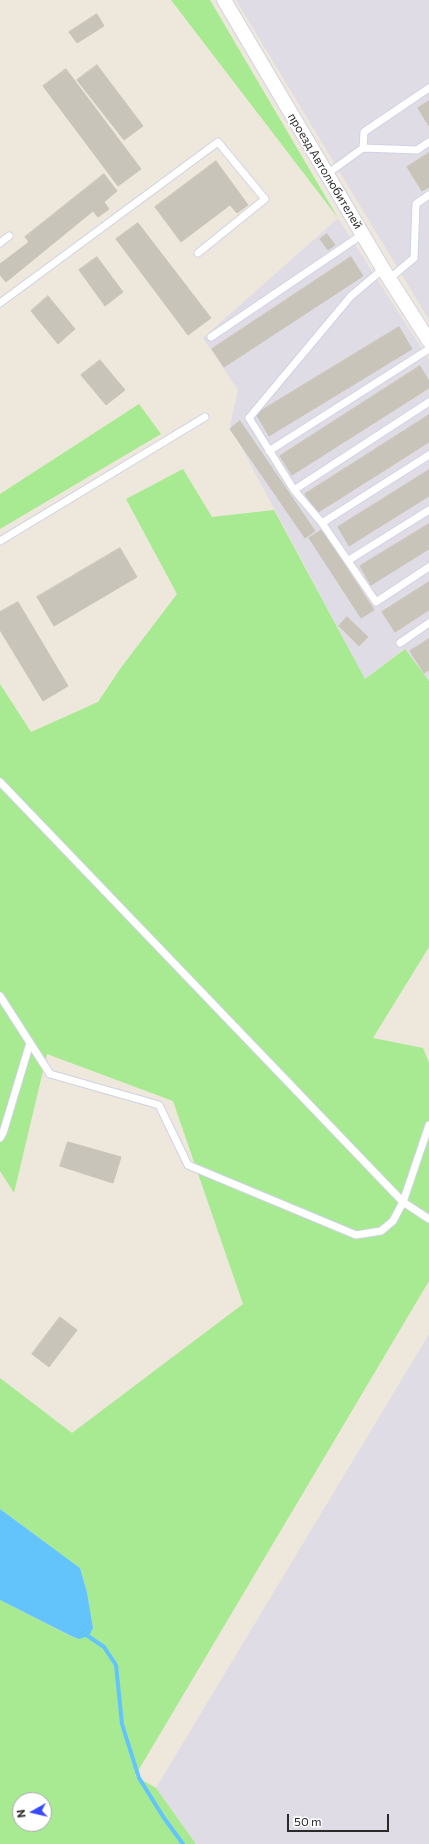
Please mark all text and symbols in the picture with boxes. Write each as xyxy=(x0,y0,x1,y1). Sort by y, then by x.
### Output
street label: проезд Автолюбителей xyxy=(285,110,365,232)
north arrow xyxy=(12,1792,52,1832)
scale bar xyxy=(289,1806,391,1832)
text: N xyxy=(14,1809,28,1819)
text: 50 m xyxy=(294,1814,322,1828)

